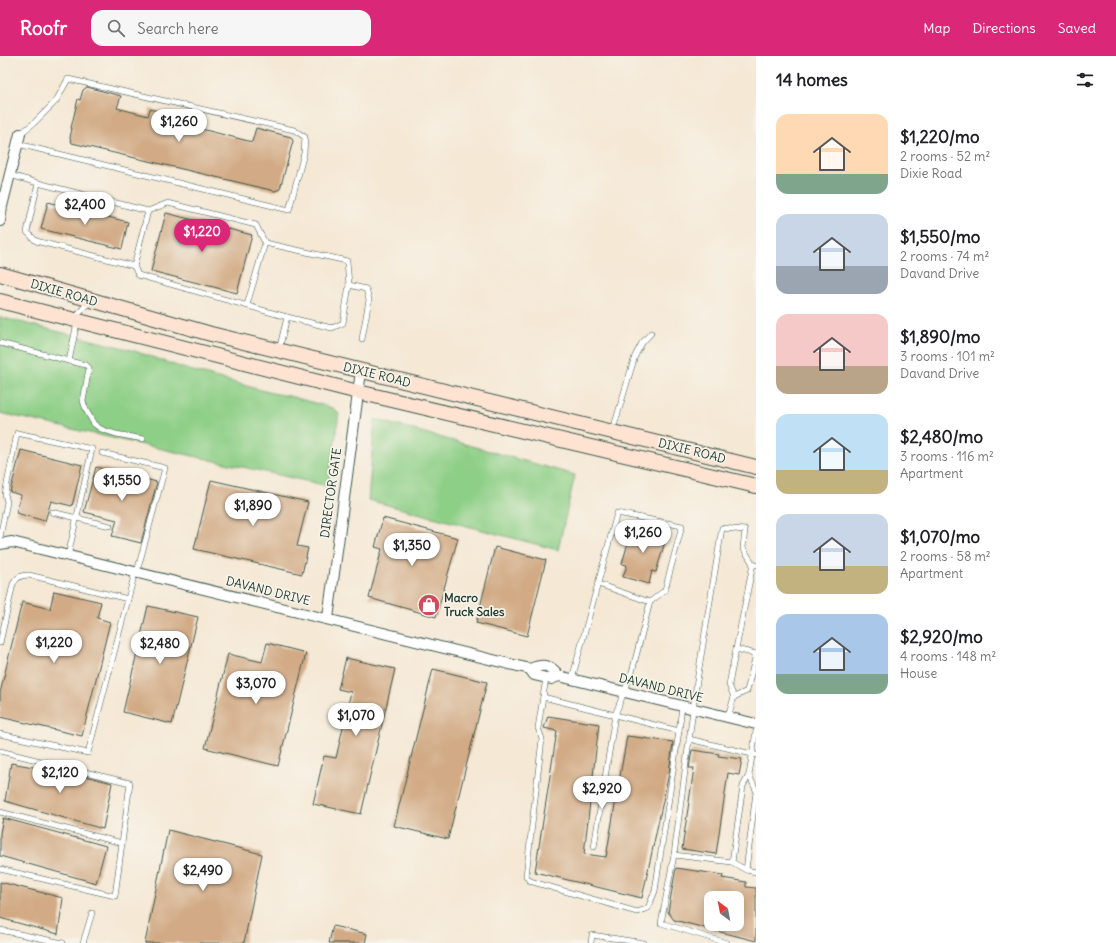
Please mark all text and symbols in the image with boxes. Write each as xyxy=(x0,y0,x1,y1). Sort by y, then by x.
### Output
search box xyxy=(91,10,371,46)
text: Roofr xyxy=(20,16,67,40)
icon: search xyxy=(105,17,127,39)
text: Search here xyxy=(137,19,218,38)
text: Map xyxy=(923,19,950,37)
text: Directions xyxy=(972,19,1036,37)
text: Saved xyxy=(1058,19,1096,37)
text: 14 homes xyxy=(776,69,848,91)
icon: filters xyxy=(1074,69,1096,91)
pin: $1,260 xyxy=(146,109,212,143)
text: $1,260 xyxy=(160,113,198,130)
text: $1,220/mo xyxy=(900,126,980,148)
icon: home xyxy=(808,130,856,178)
text: 2 rooms · 52 m² xyxy=(900,148,990,165)
text: Dixie Road xyxy=(900,165,962,182)
pin: $2,400 xyxy=(52,192,118,226)
text: $2,400 xyxy=(64,196,106,213)
pin: $1,220 xyxy=(169,219,235,253)
text: $1,220 xyxy=(183,223,221,240)
text: $1,550/mo xyxy=(900,226,980,248)
icon: home xyxy=(808,230,856,278)
text: 2 rooms · 74 m² xyxy=(900,248,989,265)
text: Davand Drive xyxy=(900,265,979,282)
street label: DIXIE ROAD xyxy=(29,276,99,309)
text: $1,890/mo xyxy=(900,326,980,348)
icon: home xyxy=(808,330,856,378)
text: 3 rooms · 101 m² xyxy=(900,348,995,365)
street label: DIXIE ROAD xyxy=(342,359,413,390)
text: Davand Drive xyxy=(900,365,979,382)
text: $2,480/mo xyxy=(900,426,983,448)
icon: home xyxy=(808,430,856,478)
street label: DIXIE ROAD xyxy=(657,435,728,466)
street label: DIRECTOR GATE xyxy=(317,447,344,539)
text: 3 rooms · 116 m² xyxy=(900,448,994,465)
text: Apartment xyxy=(900,465,963,482)
pin: $1,550 xyxy=(89,468,155,502)
text: $1,550 xyxy=(103,472,141,489)
pin: $1,890 xyxy=(220,493,286,527)
text: $1,890 xyxy=(234,497,272,514)
pin: $1,260 xyxy=(610,520,676,554)
text: $1,260 xyxy=(624,524,662,541)
text: $1,070/mo xyxy=(900,526,980,548)
icon: home xyxy=(808,530,856,578)
pin: $1,350 xyxy=(379,533,445,567)
text: $1,350 xyxy=(393,537,431,554)
text: 2 rooms · 58 m² xyxy=(900,548,991,565)
text: Apartment xyxy=(900,565,963,582)
street label: DAVAND DRIVE xyxy=(224,573,312,608)
place label: Macro Truck Sales xyxy=(444,590,505,619)
shop icon: Macro Truck Sales xyxy=(416,592,442,618)
text: $2,920/mo xyxy=(900,626,983,648)
pin: $1,220 xyxy=(21,630,87,664)
icon: home xyxy=(808,630,856,678)
pin: $2,480 xyxy=(127,631,193,665)
text: $1,220 xyxy=(35,634,73,651)
text: $2,480 xyxy=(140,635,180,652)
text: 4 rooms · 148 m² xyxy=(900,648,996,665)
text: House xyxy=(900,665,937,682)
street label: DAVAND DRIVE xyxy=(617,670,705,705)
pin: $3,070 xyxy=(223,671,289,705)
text: $3,070 xyxy=(236,675,276,692)
pin: $1,070 xyxy=(323,703,389,737)
text: $1,070 xyxy=(337,707,375,724)
pin: $2,120 xyxy=(27,760,93,794)
text: $2,120 xyxy=(41,764,79,781)
pin: $2,920 xyxy=(569,776,635,810)
text: $2,920 xyxy=(582,780,622,797)
pin: $2,490 xyxy=(170,858,236,892)
text: $2,490 xyxy=(183,862,223,879)
north arrow xyxy=(704,891,744,931)
map controls xyxy=(704,891,744,931)

